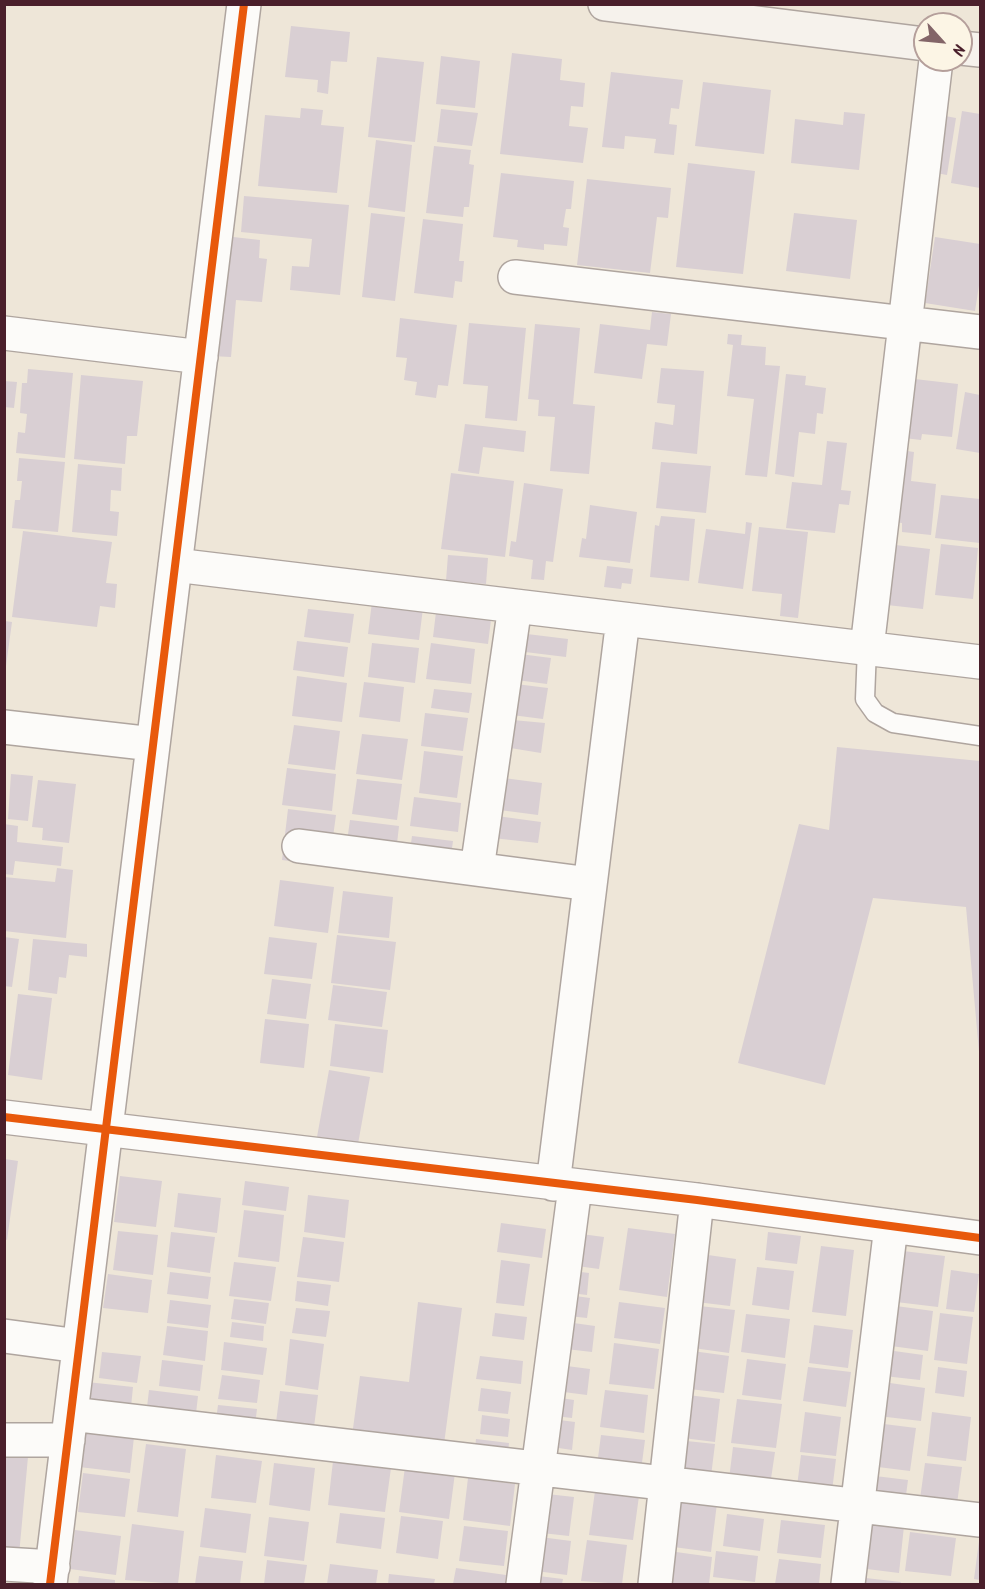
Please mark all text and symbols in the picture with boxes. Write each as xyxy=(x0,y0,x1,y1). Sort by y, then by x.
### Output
north arrow xyxy=(913,12,973,72)
text: N xyxy=(944,39,971,60)

